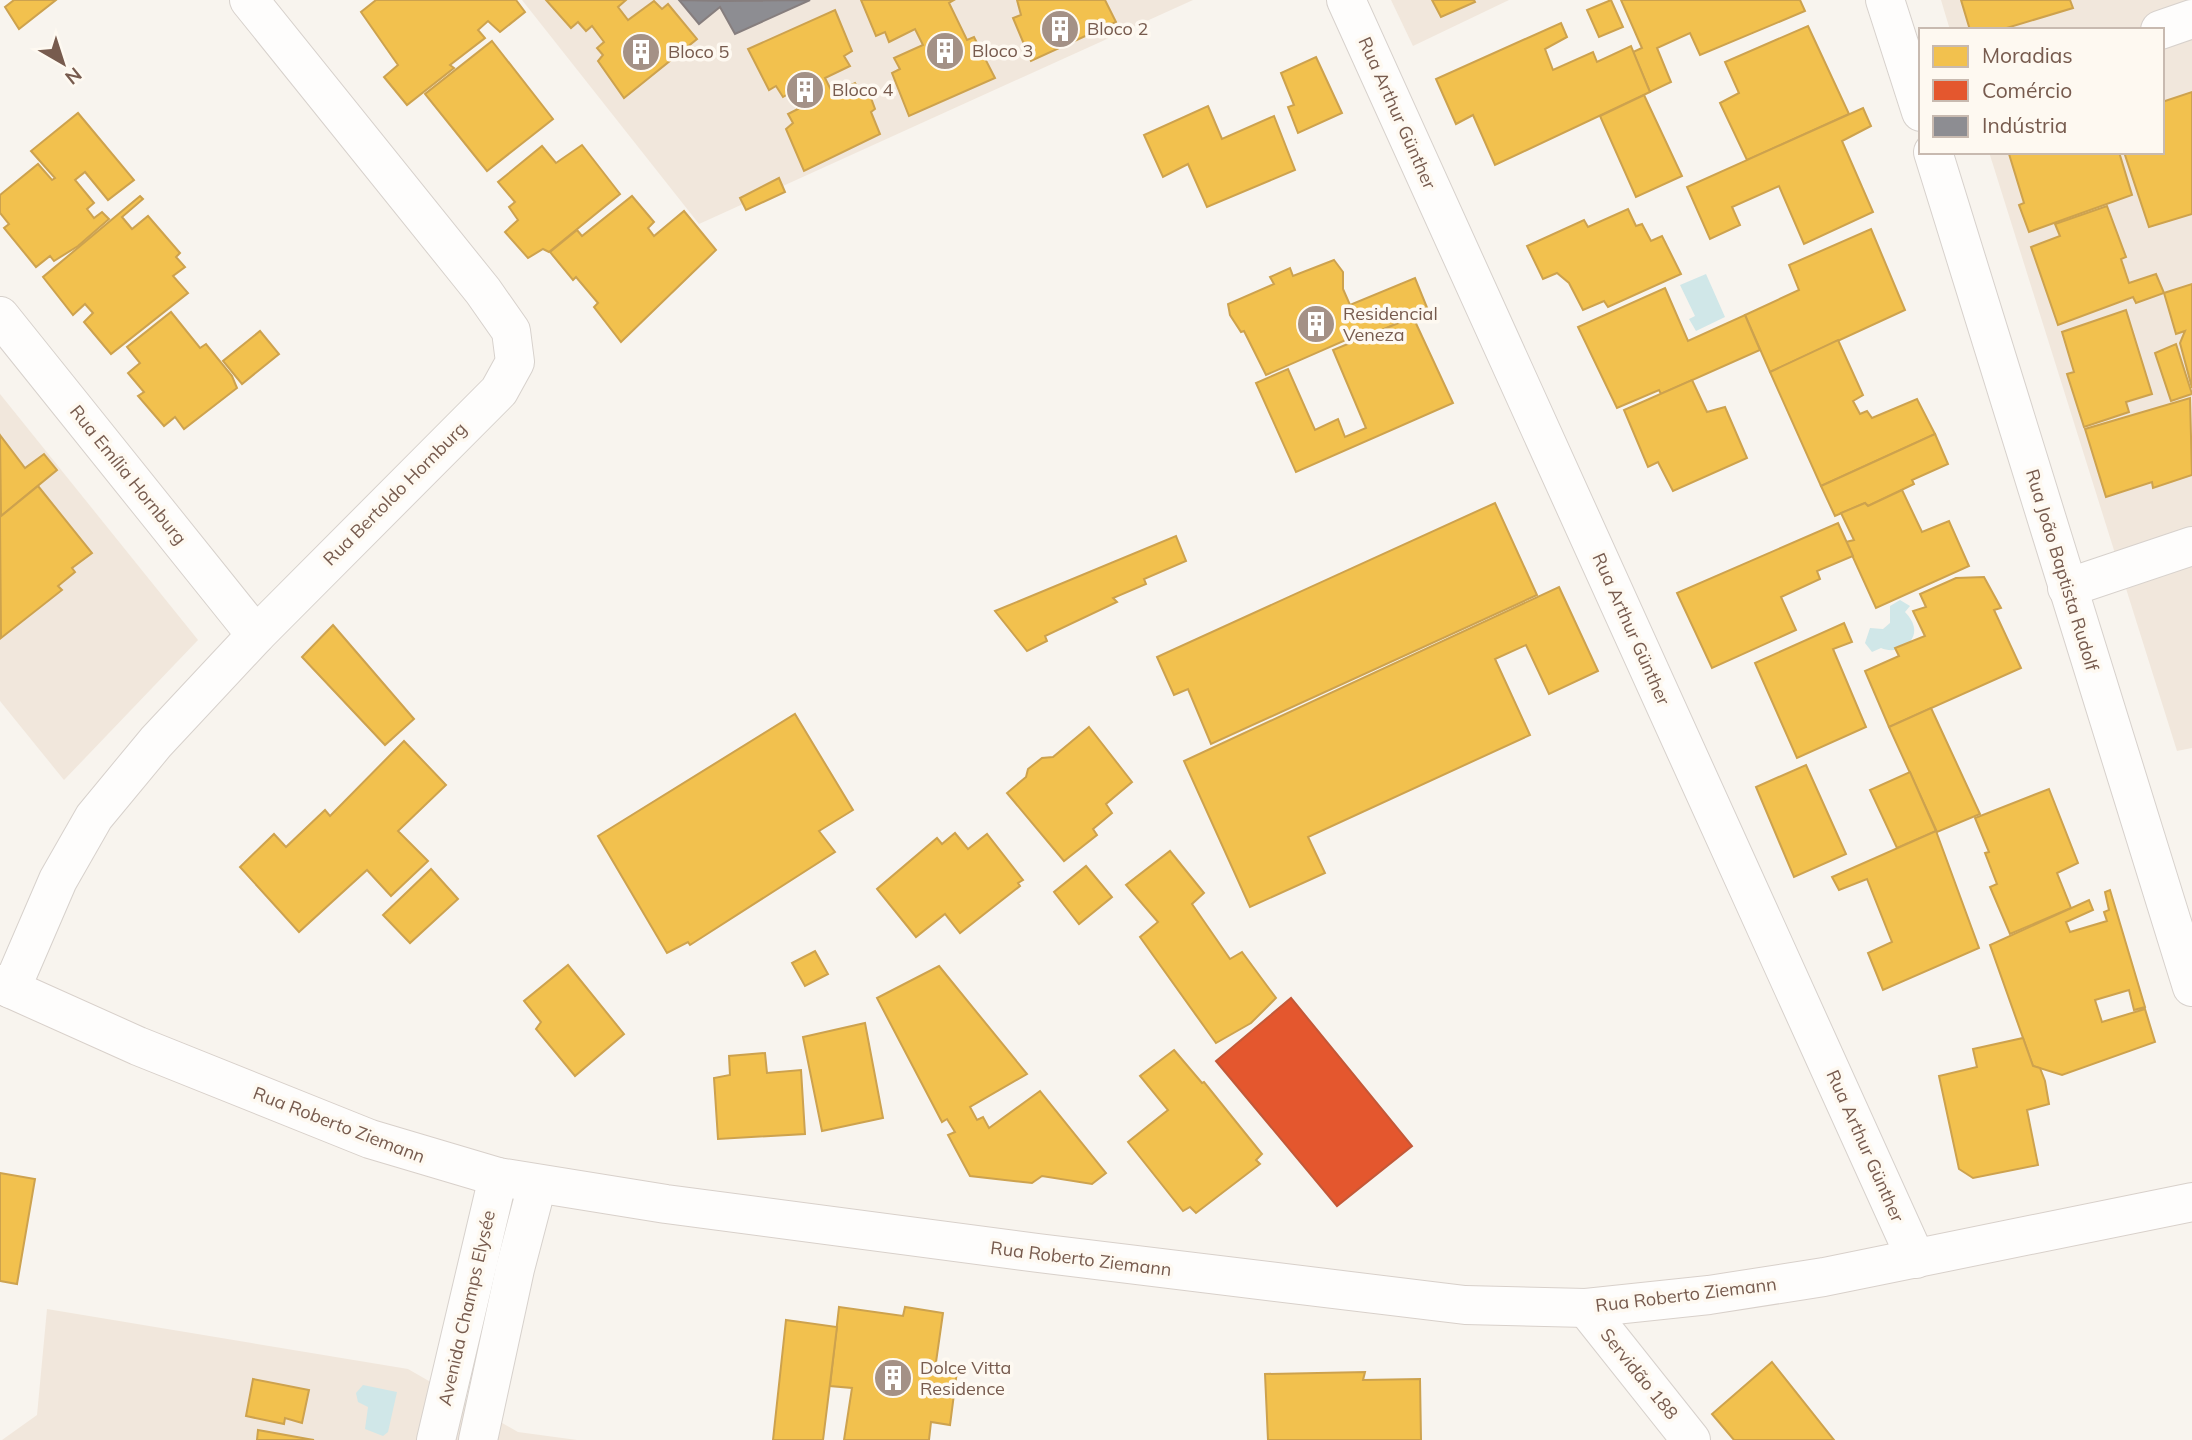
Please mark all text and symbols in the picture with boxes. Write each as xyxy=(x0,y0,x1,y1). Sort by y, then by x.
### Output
building icon: Bloco 2 xyxy=(1039,8,1081,50)
place label: Bloco 2 xyxy=(1087,17,1148,40)
north arrow xyxy=(28,28,98,98)
legend xyxy=(1919,28,2164,154)
building icon: Bloco 3 xyxy=(924,30,966,72)
building icon: Bloco 5 xyxy=(620,31,662,73)
street label: Rua Arthur Günther xyxy=(1354,33,1442,193)
place label: Bloco 3 xyxy=(972,39,1033,62)
place label: Bloco 5 xyxy=(668,40,730,63)
text: Moradias xyxy=(1982,42,2073,68)
text: N xyxy=(61,62,87,90)
building icon: Bloco 4 xyxy=(784,69,826,111)
text: Comércio xyxy=(1982,77,2072,103)
place label: Bloco 4 xyxy=(832,78,894,101)
text: Indústria xyxy=(1982,112,2067,138)
place label: Residencial Veneza xyxy=(1343,302,1438,346)
building icon: Residencial Veneza xyxy=(1295,303,1337,345)
street label: Rua Emília Hornburg xyxy=(65,400,192,549)
street label: Rua Bertoldo Hornburg xyxy=(318,417,471,570)
street label: Rua João Baptista Rudolf xyxy=(2021,466,2104,674)
street label: Rua Arthur Günther xyxy=(1588,549,1676,709)
street label: Rua Arthur Günther xyxy=(1822,1066,1910,1226)
street label: Rua Roberto Ziemann xyxy=(250,1081,428,1168)
street label: Avenida Champs Elysée xyxy=(433,1208,500,1408)
street label: Rua Roberto Ziemann xyxy=(989,1236,1173,1281)
street label: Rua Roberto Ziemann xyxy=(1594,1272,1778,1317)
street label: Servidão 188 xyxy=(1596,1323,1683,1424)
place label: Dolce Vitta Residence xyxy=(920,1356,1011,1400)
building icon: Dolce Vitta Residence xyxy=(872,1357,914,1399)

